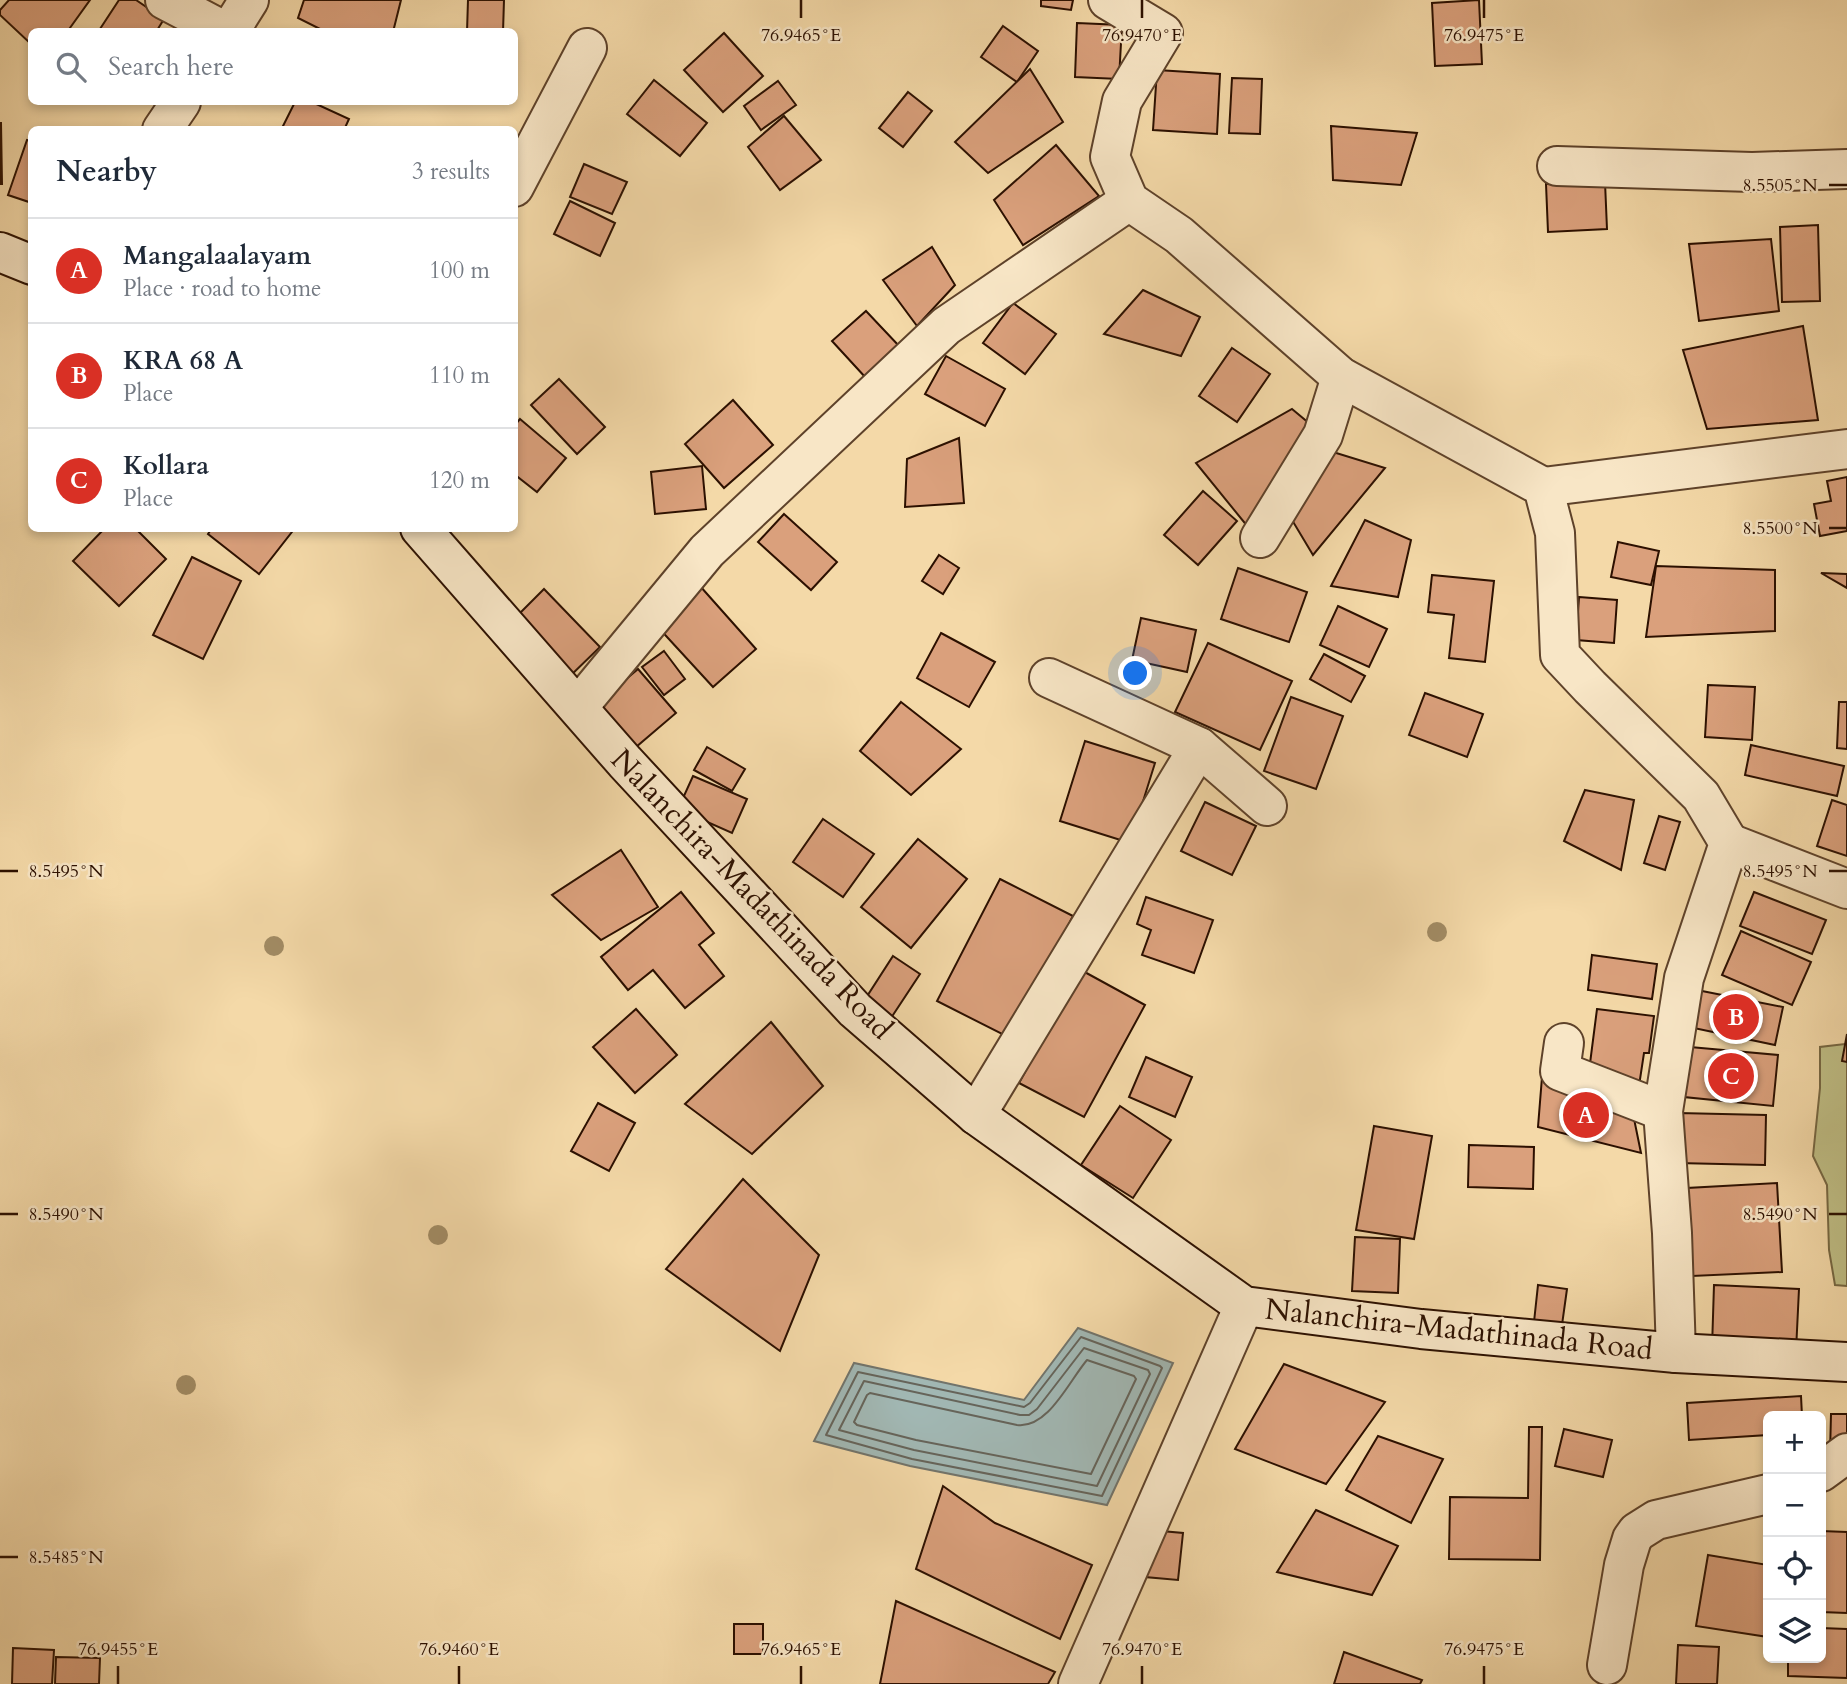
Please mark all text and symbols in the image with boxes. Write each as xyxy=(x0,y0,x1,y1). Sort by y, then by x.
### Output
text: 76.9465°E xyxy=(761,23,841,48)
text: 76.9470°E xyxy=(1102,23,1182,48)
text: 76.9475°E xyxy=(1444,23,1524,48)
search box xyxy=(28,28,518,105)
icon: search xyxy=(52,48,90,86)
text: Search here xyxy=(108,49,234,84)
text: Nearby xyxy=(56,151,157,192)
text: 3 results xyxy=(412,156,490,187)
text: 8.5505°N xyxy=(1742,173,1818,198)
text: Mangalaalayam xyxy=(123,238,311,273)
text: A xyxy=(70,255,88,286)
text: 100 m xyxy=(429,255,490,286)
text: Place · road to home xyxy=(123,273,322,304)
text: KRA 68 A xyxy=(123,343,243,378)
text: B xyxy=(71,360,87,391)
text: 110 m xyxy=(429,360,490,391)
text: Place xyxy=(123,378,173,409)
text: Kollara xyxy=(123,448,209,483)
text: C xyxy=(70,465,88,496)
text: 120 m xyxy=(429,465,490,496)
text: Place xyxy=(123,483,173,514)
text: 8.5500°N xyxy=(1742,516,1818,541)
your location xyxy=(1118,656,1152,690)
street label: Nalanchira-Madathinada Road xyxy=(602,740,902,1049)
text: 8.5495°N xyxy=(28,859,104,884)
text: 8.5495°N xyxy=(1742,859,1818,884)
pin: B xyxy=(1713,991,1759,1043)
pin: C xyxy=(1708,1050,1754,1102)
pin: A xyxy=(1563,1089,1609,1141)
text: 8.5490°N xyxy=(28,1202,104,1227)
text: 8.5490°N xyxy=(1742,1202,1818,1227)
street label: Nalanchira-Madathinada Road xyxy=(1263,1289,1655,1370)
map controls xyxy=(1763,1411,1826,1663)
button: + xyxy=(1763,1411,1826,1474)
button: − xyxy=(1763,1474,1826,1537)
button: locate xyxy=(1763,1537,1826,1600)
text: 8.5485°N xyxy=(28,1545,104,1570)
button: layers xyxy=(1763,1600,1826,1663)
text: 76.9455°E xyxy=(78,1637,158,1662)
text: 76.9460°E xyxy=(419,1637,499,1662)
text: 76.9465°E xyxy=(761,1637,841,1662)
text: 76.9470°E xyxy=(1102,1637,1182,1662)
text: 76.9475°E xyxy=(1444,1637,1524,1662)

